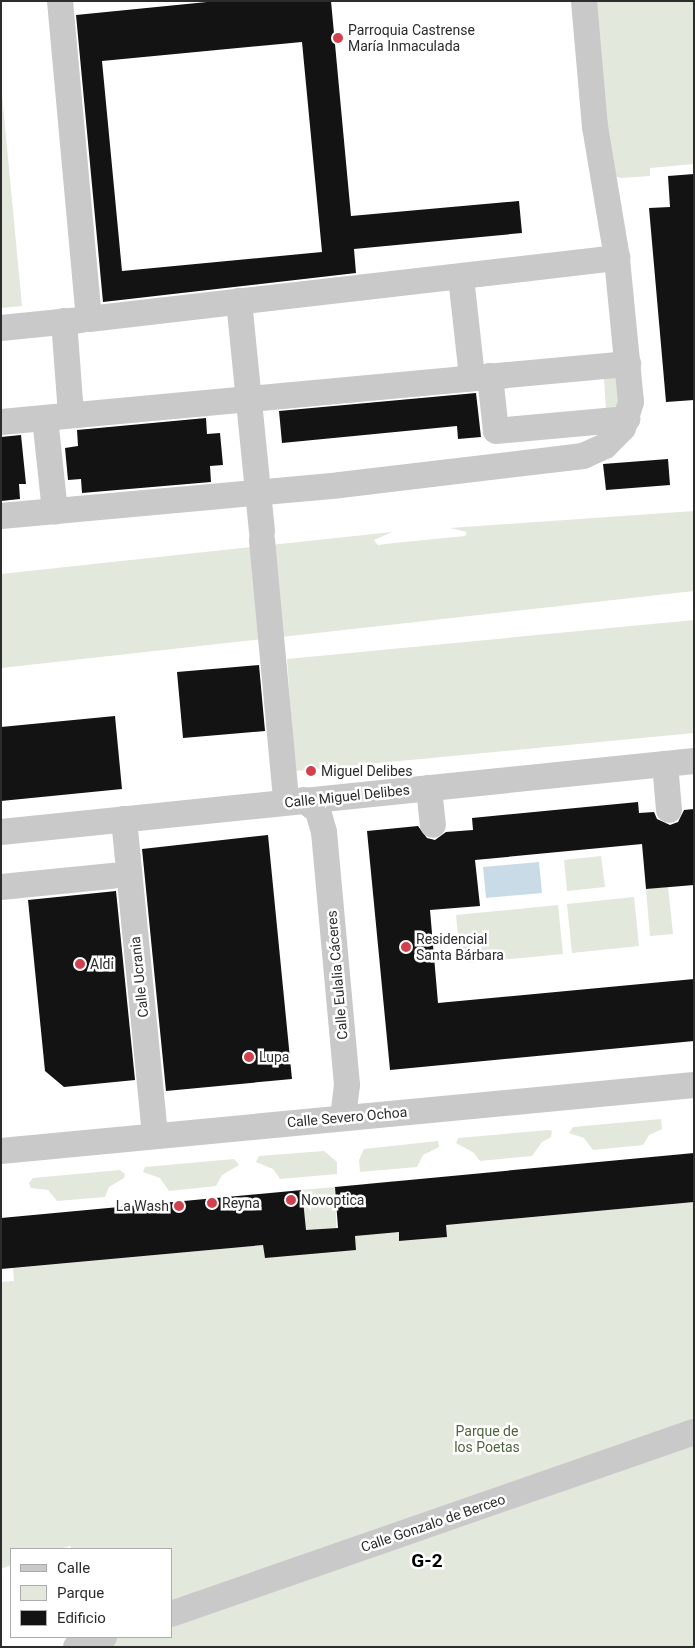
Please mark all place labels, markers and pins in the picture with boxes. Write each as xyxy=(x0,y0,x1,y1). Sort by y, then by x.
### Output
place label: Parroquia Castrense María Inmaculada xyxy=(348,22,475,54)
marker: Parroquia Castrense María Inmaculada xyxy=(332,32,344,44)
place label: Miguel Delibes xyxy=(321,763,412,779)
marker: Miguel Delibes xyxy=(305,765,317,777)
place label: Residencial Santa Bárbara xyxy=(416,931,504,964)
marker: Residencial Santa Bárbara xyxy=(400,941,412,953)
place label: Aldi xyxy=(90,956,114,972)
marker: Aldi xyxy=(74,958,86,970)
place label: Lupa xyxy=(259,1049,289,1065)
marker: Lupa xyxy=(243,1051,255,1063)
place label: Novoptica xyxy=(301,1192,364,1208)
marker: Novoptica xyxy=(285,1194,297,1206)
place label: Reyna xyxy=(222,1195,260,1211)
marker: Reyna xyxy=(206,1197,218,1209)
place label: La Wash xyxy=(116,1198,169,1214)
marker: La Wash xyxy=(173,1200,185,1212)

